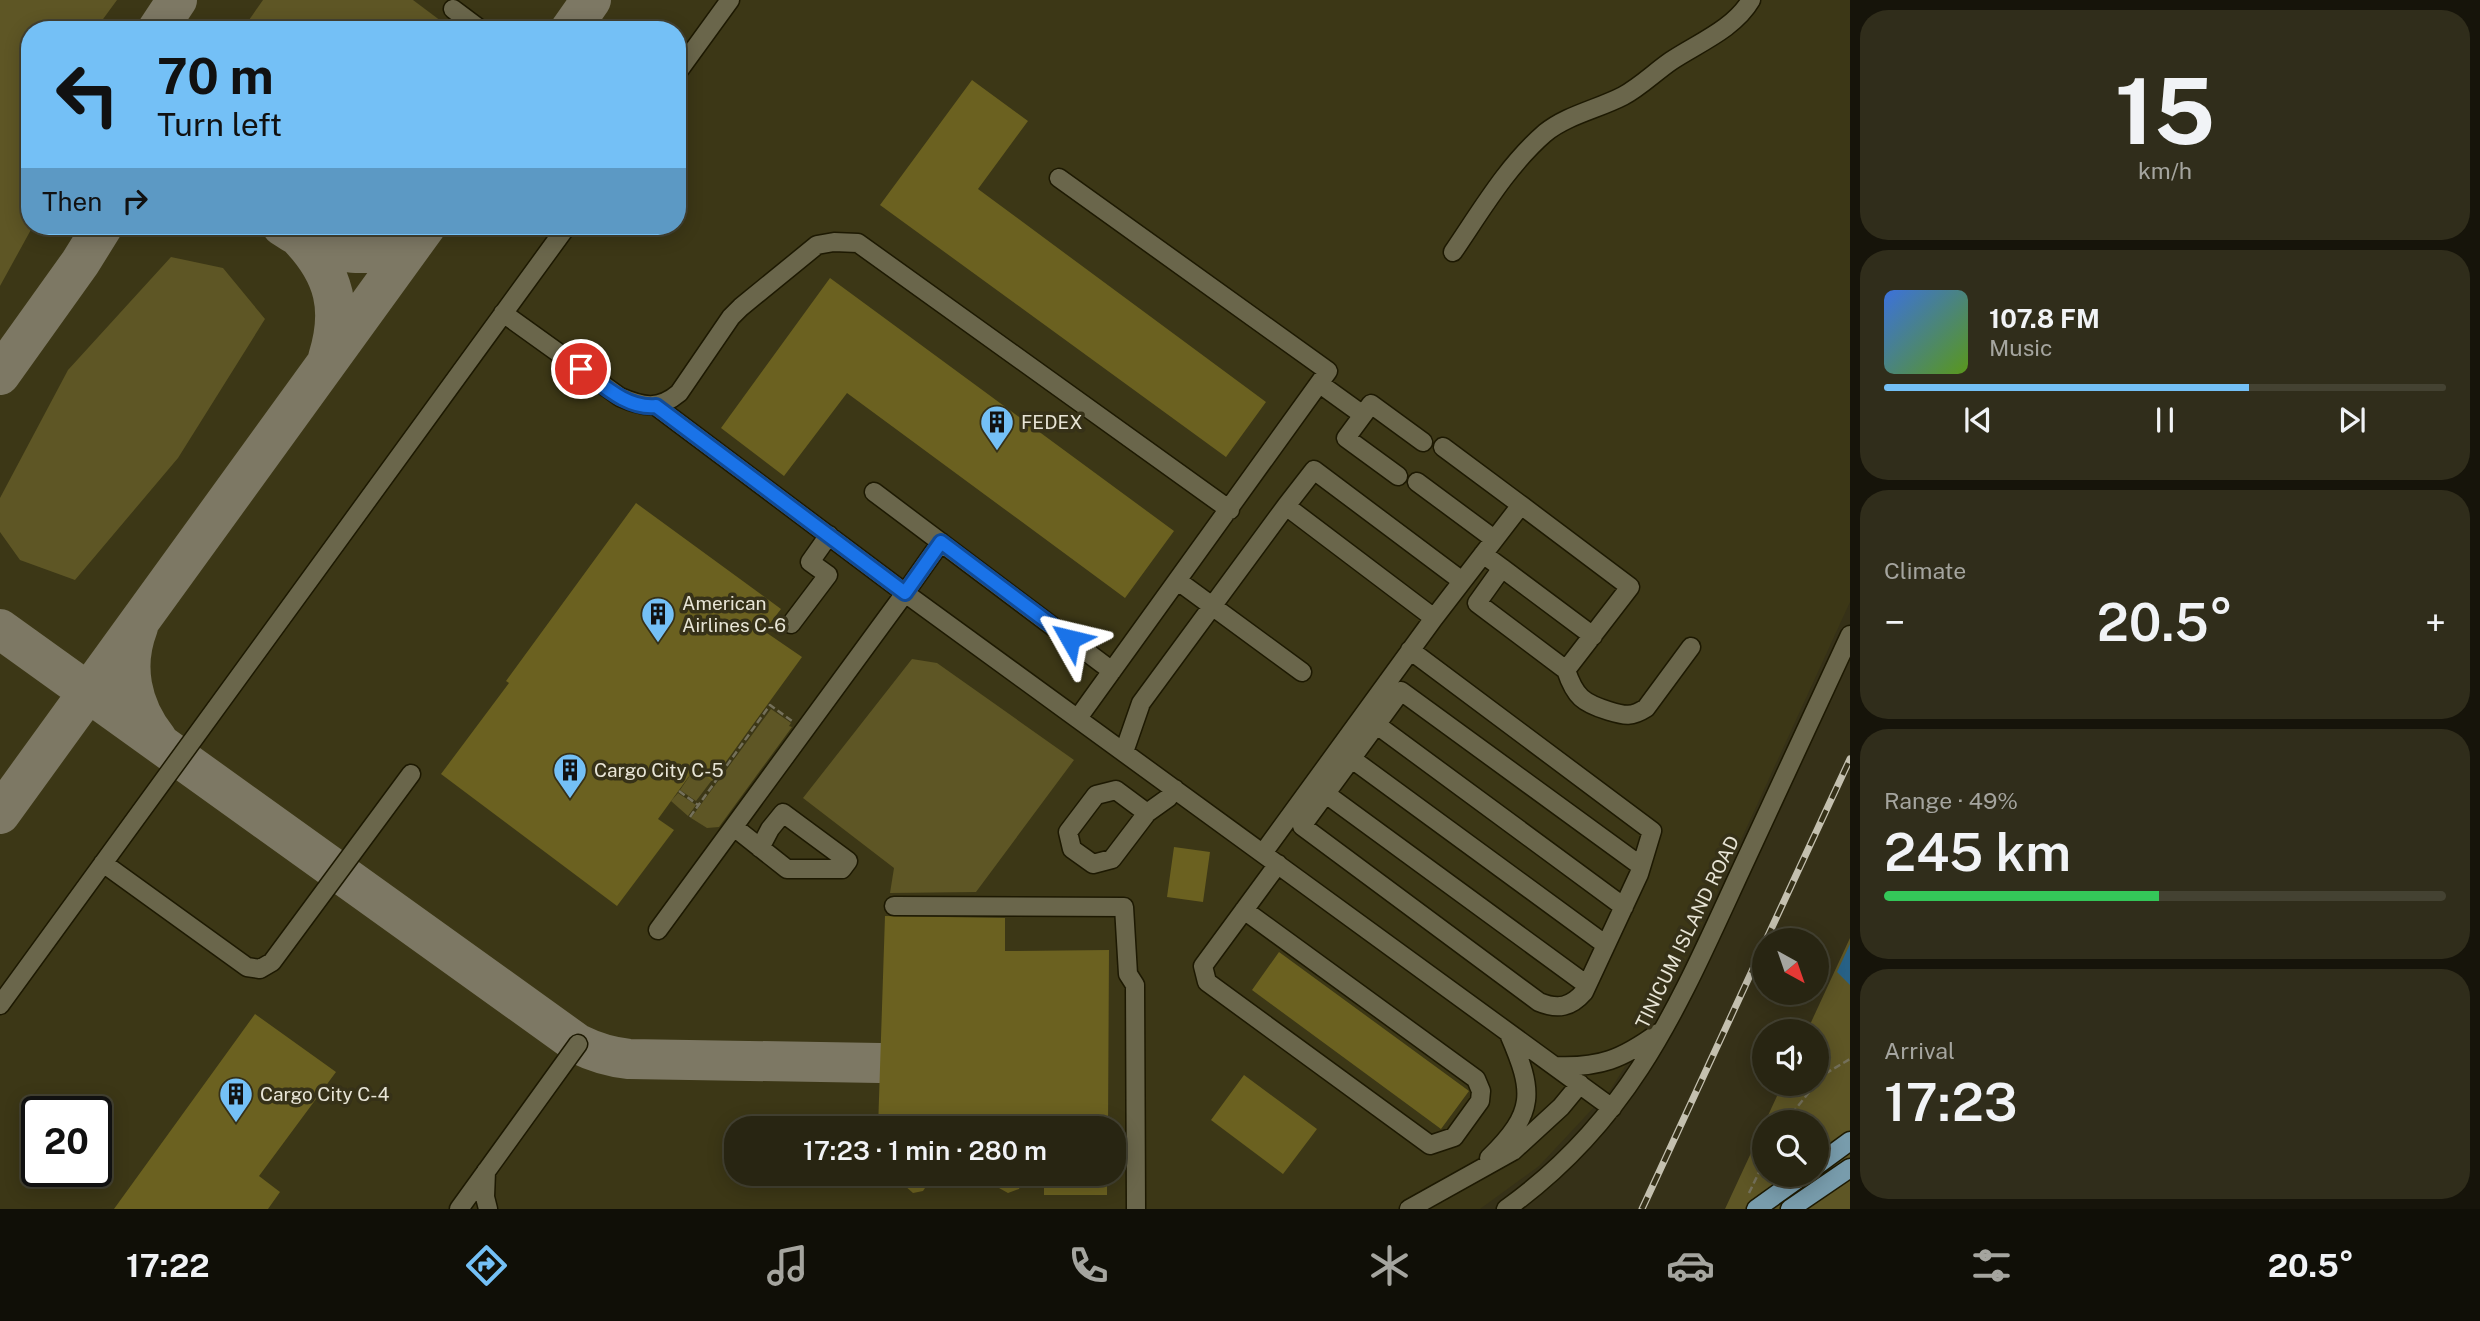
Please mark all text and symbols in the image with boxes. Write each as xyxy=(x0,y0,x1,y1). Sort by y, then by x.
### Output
text: 70 m xyxy=(157,47,274,105)
icon: left xyxy=(42,49,133,140)
text: 15 xyxy=(2115,58,2215,164)
text: Turn left xyxy=(157,106,282,143)
text: km/h xyxy=(2138,157,2192,184)
icon: right xyxy=(116,182,154,220)
text: Then xyxy=(42,186,102,217)
text: 107.8 FM xyxy=(1989,303,2100,334)
text: Music xyxy=(1989,334,2053,361)
pin xyxy=(551,339,611,399)
icon: arrive xyxy=(562,350,600,388)
icon: previous xyxy=(1959,401,1997,439)
icon: pause xyxy=(2146,401,2184,439)
icon: next xyxy=(2333,401,2371,439)
building icon: FEDEX xyxy=(978,403,1016,452)
place label: FEDEX xyxy=(1021,411,1083,433)
text: Climate xyxy=(1884,557,1966,584)
place label: American Airlines C-6 xyxy=(682,592,786,636)
text: 20.5° xyxy=(2097,592,2233,653)
building icon: American Airlines C-6 xyxy=(639,595,677,644)
text: − xyxy=(1884,600,1905,645)
text: + xyxy=(2425,600,2446,645)
position arrow xyxy=(1033,602,1107,676)
building icon: Cargo City C-5 xyxy=(551,751,589,800)
place label: Cargo City C-5 xyxy=(594,759,724,781)
text: Range · 49% xyxy=(1884,787,2018,814)
text: 245 km xyxy=(1884,822,2071,883)
street label: TINICUM ISLAND ROAD xyxy=(1631,832,1743,1032)
north arrow xyxy=(1752,928,1829,1004)
map controls xyxy=(1752,928,1829,1187)
button: sound xyxy=(1752,1019,1829,1096)
text: Arrival xyxy=(1884,1037,1955,1064)
text: 17:23 xyxy=(1884,1072,2018,1133)
building icon: Cargo City C-4 xyxy=(217,1075,255,1124)
place label: Cargo City C-4 xyxy=(260,1083,389,1105)
speed limit sign: 20 xyxy=(21,1096,112,1187)
button: search xyxy=(1752,1110,1829,1187)
text: 17:23 · 1 min · 280 m xyxy=(803,1135,1047,1166)
icon: directions xyxy=(462,1241,511,1290)
icon: music xyxy=(763,1241,812,1290)
icon: phone xyxy=(1064,1241,1113,1290)
icon: climate xyxy=(1365,1241,1414,1290)
icon: car xyxy=(1666,1241,1715,1290)
icon: filters xyxy=(1967,1241,2016,1290)
text: 17:22 xyxy=(126,1247,210,1284)
text: 20.5° xyxy=(2268,1247,2354,1284)

